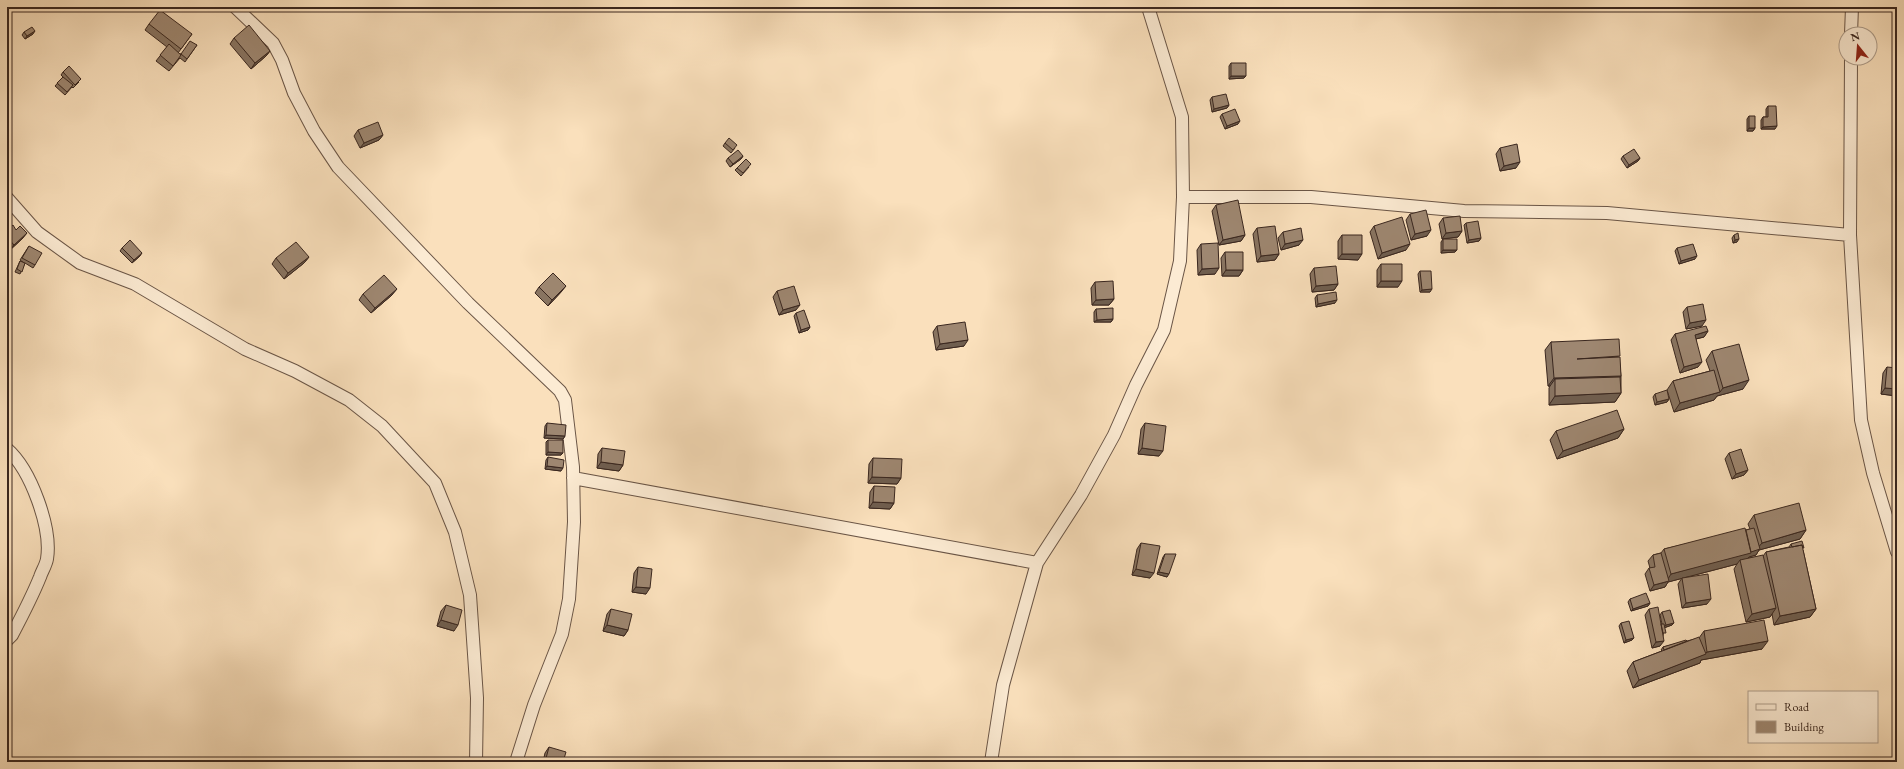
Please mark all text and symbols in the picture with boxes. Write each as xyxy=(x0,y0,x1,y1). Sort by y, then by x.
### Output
north arrow xyxy=(1838,26,1878,66)
text: N xyxy=(1849,28,1861,44)
legend xyxy=(1748,691,1878,743)
text: Road xyxy=(1784,699,1810,715)
text: Building xyxy=(1784,719,1825,735)

